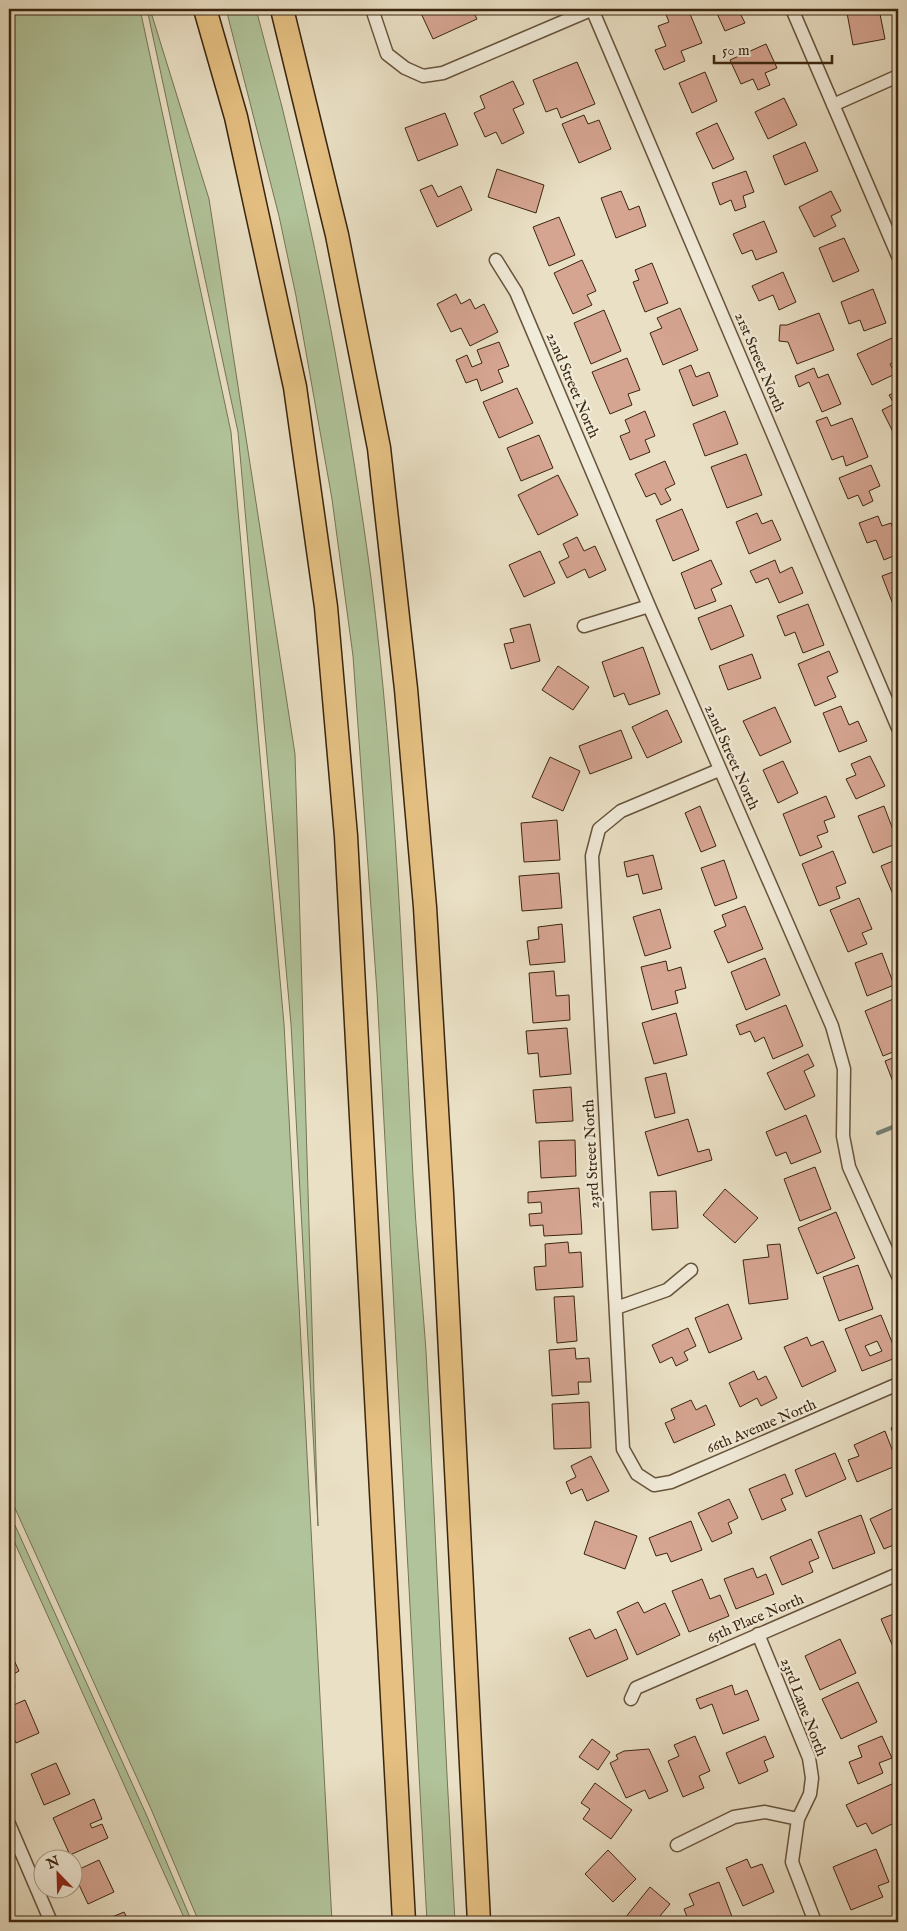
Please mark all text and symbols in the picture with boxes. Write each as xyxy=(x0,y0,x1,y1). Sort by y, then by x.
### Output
scale bar xyxy=(714,32,832,64)
text: 50 m xyxy=(722,41,750,60)
street label: 21st Street North xyxy=(730,310,789,415)
street label: 22nd Street North xyxy=(542,329,603,441)
street label: 22nd Street North xyxy=(700,702,763,813)
street label: 23rd Street North xyxy=(579,1099,604,1209)
street label: 66th Avenue North xyxy=(703,1395,819,1458)
street label: 65th Place North xyxy=(704,1590,806,1647)
street label: 23rd Lane North xyxy=(776,1655,831,1759)
north arrow xyxy=(32,1848,82,1898)
text: N xyxy=(43,1852,62,1874)

